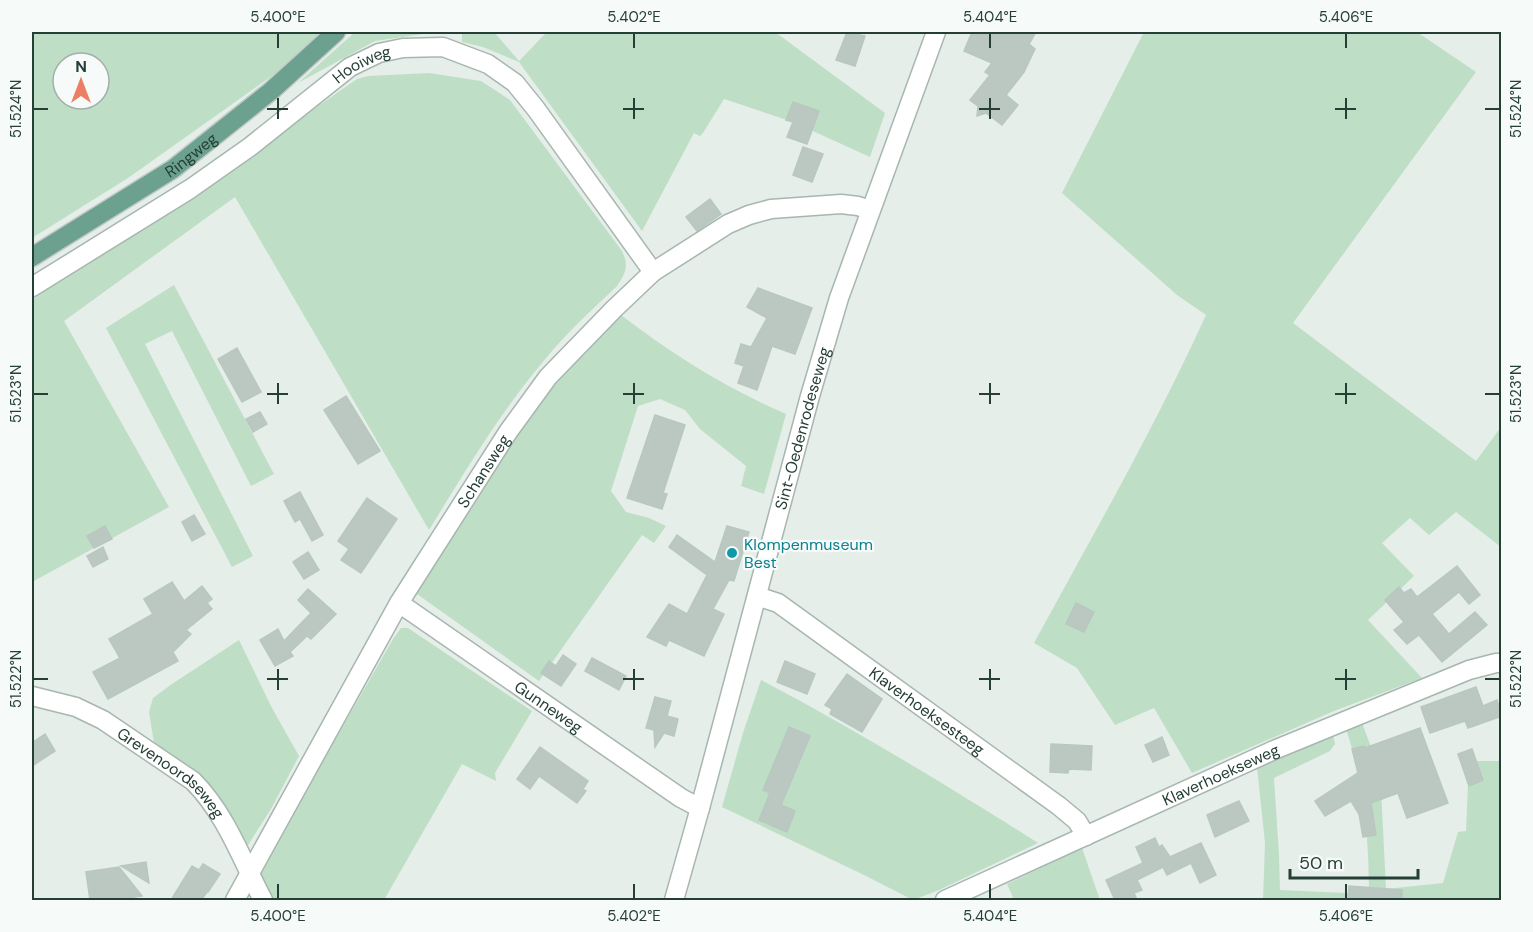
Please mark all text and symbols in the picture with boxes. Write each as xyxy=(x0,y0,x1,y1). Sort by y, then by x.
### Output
text: 5.400°E xyxy=(250,7,306,27)
text: 5.402°E xyxy=(607,7,661,27)
text: 5.404°E xyxy=(963,7,1017,27)
text: 5.406°E xyxy=(1319,7,1373,27)
street label: Hooiweg xyxy=(328,41,392,88)
north arrow xyxy=(51,51,111,111)
text: N xyxy=(75,56,87,77)
text: 51.524°N xyxy=(6,80,26,138)
text: 51.524°N xyxy=(1506,80,1526,138)
street label: Ringweg xyxy=(161,128,222,183)
street label: Sint-Oedenrodeseweg xyxy=(770,344,835,512)
text: 51.523°N xyxy=(6,365,26,423)
text: 51.523°N xyxy=(1506,365,1526,423)
street label: Schansweg xyxy=(452,430,515,512)
place label: Klompenmuseum Best xyxy=(744,534,873,573)
marker: Klompenmuseum Best xyxy=(725,546,739,560)
text: 51.522°N xyxy=(6,650,26,708)
text: 51.522°N xyxy=(1506,650,1526,708)
street label: Klaverhoeksesteeg xyxy=(865,662,989,760)
street label: Gunneweg xyxy=(510,676,587,738)
street label: Grevenoordseweg xyxy=(113,723,229,823)
street label: Klaverhoekseweg xyxy=(1159,739,1283,811)
scale bar xyxy=(1290,842,1418,880)
text: 50 m xyxy=(1299,851,1343,875)
text: 5.400°E xyxy=(250,906,306,926)
text: 5.402°E xyxy=(607,906,661,926)
text: 5.404°E xyxy=(963,906,1017,926)
text: 5.406°E xyxy=(1319,906,1373,926)

